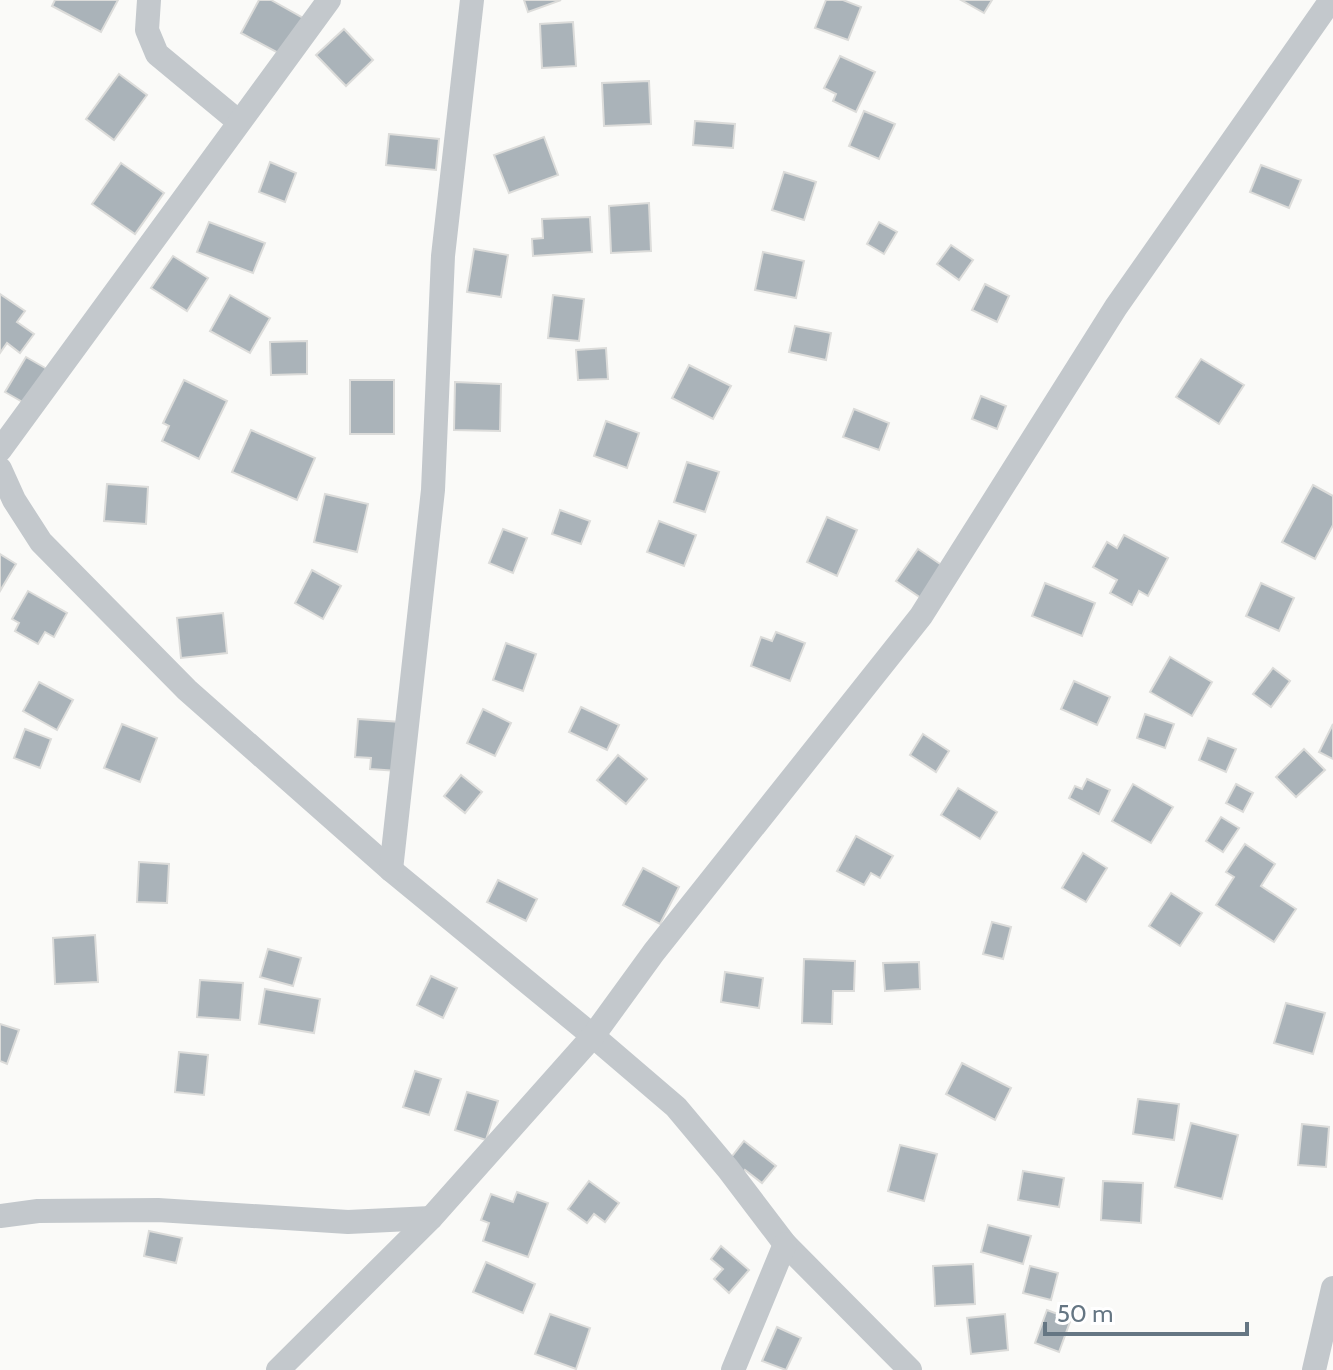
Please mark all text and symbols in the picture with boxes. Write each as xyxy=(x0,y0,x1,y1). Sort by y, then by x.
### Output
scale bar xyxy=(1045,1286,1247,1336)
text: 50 m xyxy=(1057,1299,1113,1328)

